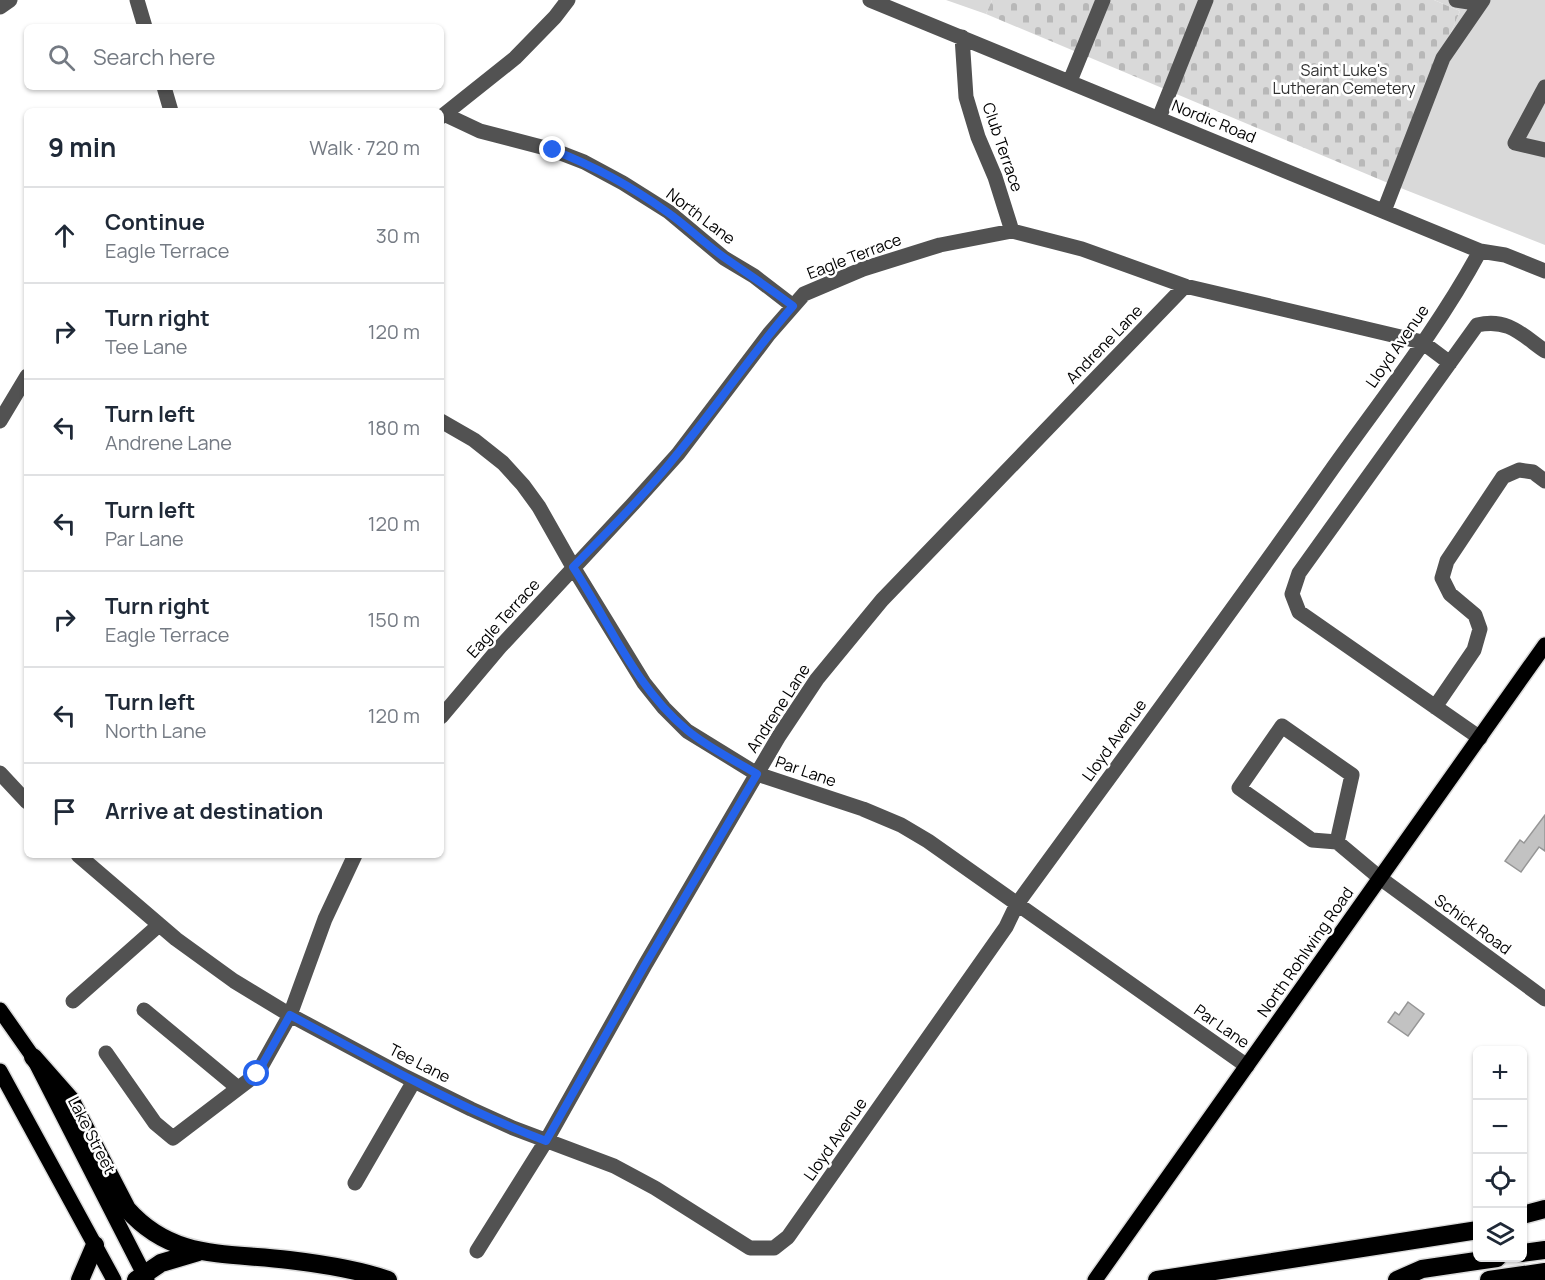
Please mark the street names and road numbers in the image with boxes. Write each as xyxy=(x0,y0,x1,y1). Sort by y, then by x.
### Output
street label: Nordic Road xyxy=(1169,94,1259,148)
street label: Club Terrace xyxy=(977,99,1029,195)
street label: North Lane xyxy=(662,183,740,249)
street label: Eagle Terrace xyxy=(804,228,904,284)
street label: Andrene Lane xyxy=(1061,300,1147,388)
street label: Lloyd Avenue xyxy=(1360,300,1434,392)
street label: Eagle Terrace xyxy=(462,574,544,662)
street label: Andrene Lane xyxy=(741,659,815,757)
street label: Lloyd Avenue xyxy=(1077,694,1151,786)
street label: Par Lane xyxy=(773,750,839,792)
street label: North Rohlwing Road xyxy=(1252,883,1358,1021)
street label: Schick Road xyxy=(1430,889,1516,959)
street label: Par Lane xyxy=(1190,999,1254,1053)
street label: Tee Lane xyxy=(386,1038,454,1088)
street label: Lake Street xyxy=(63,1092,121,1178)
street label: Lloyd Avenue xyxy=(798,1093,872,1185)

